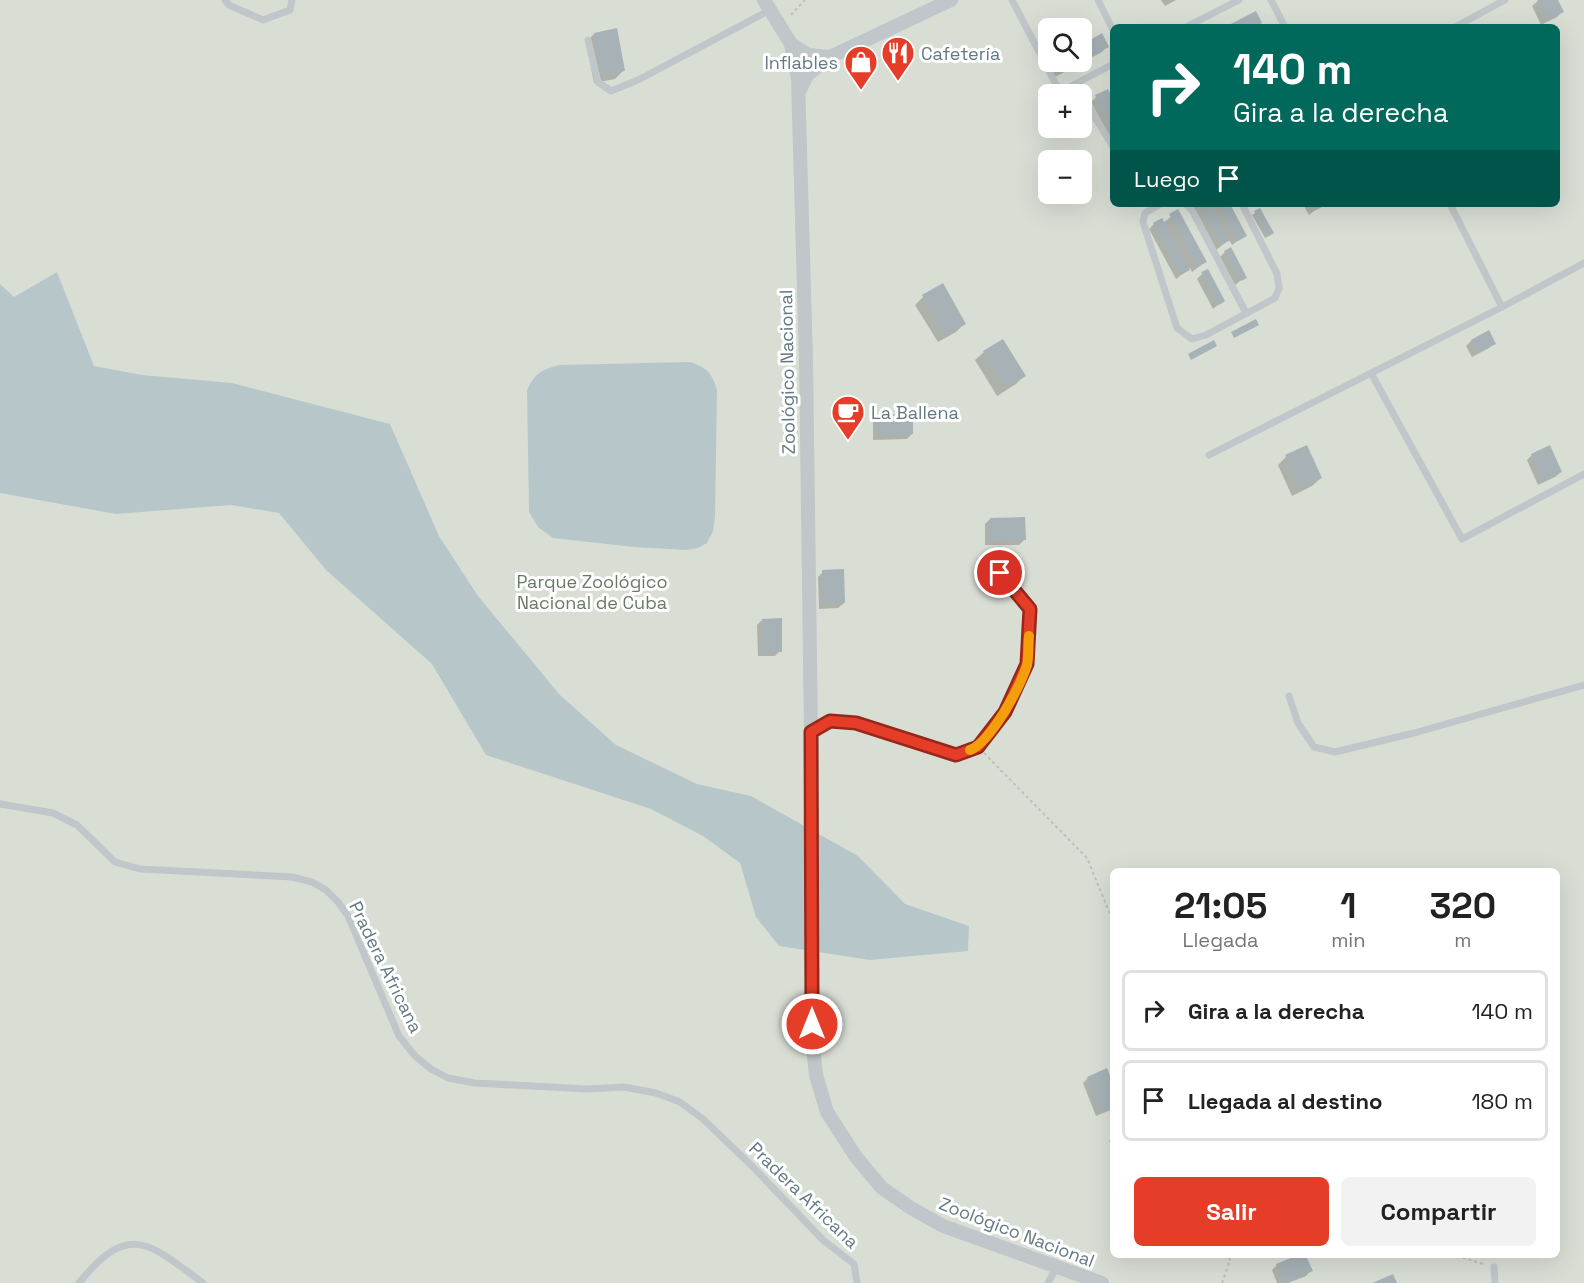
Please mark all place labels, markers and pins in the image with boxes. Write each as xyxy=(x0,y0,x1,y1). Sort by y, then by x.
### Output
restaurant icon: Cafetería xyxy=(880,35,916,82)
place label: Cafetería xyxy=(921,42,1000,65)
shop icon: Inflables xyxy=(843,44,879,91)
place label: Inflables xyxy=(764,51,838,74)
cafe icon: La Ballena xyxy=(830,394,866,441)
place label: La Ballena xyxy=(871,401,959,424)
pin xyxy=(974,547,1025,598)

